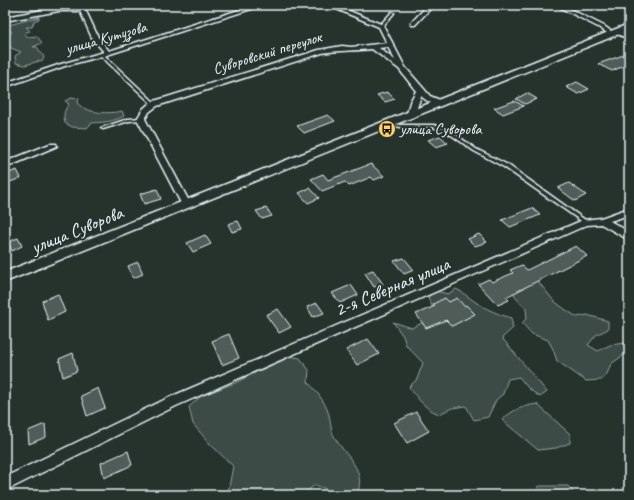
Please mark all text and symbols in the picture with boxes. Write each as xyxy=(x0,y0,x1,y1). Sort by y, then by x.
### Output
street label: улица Кутузова xyxy=(62,17,150,59)
street label: Суворовский переулок xyxy=(210,26,326,79)
bus stop icon: улица Суворова xyxy=(377,119,397,139)
place label: улица Суворова xyxy=(399,119,483,139)
street label: улица Суворова xyxy=(27,200,128,260)
street label: 2-я Северная улица xyxy=(331,251,454,322)

